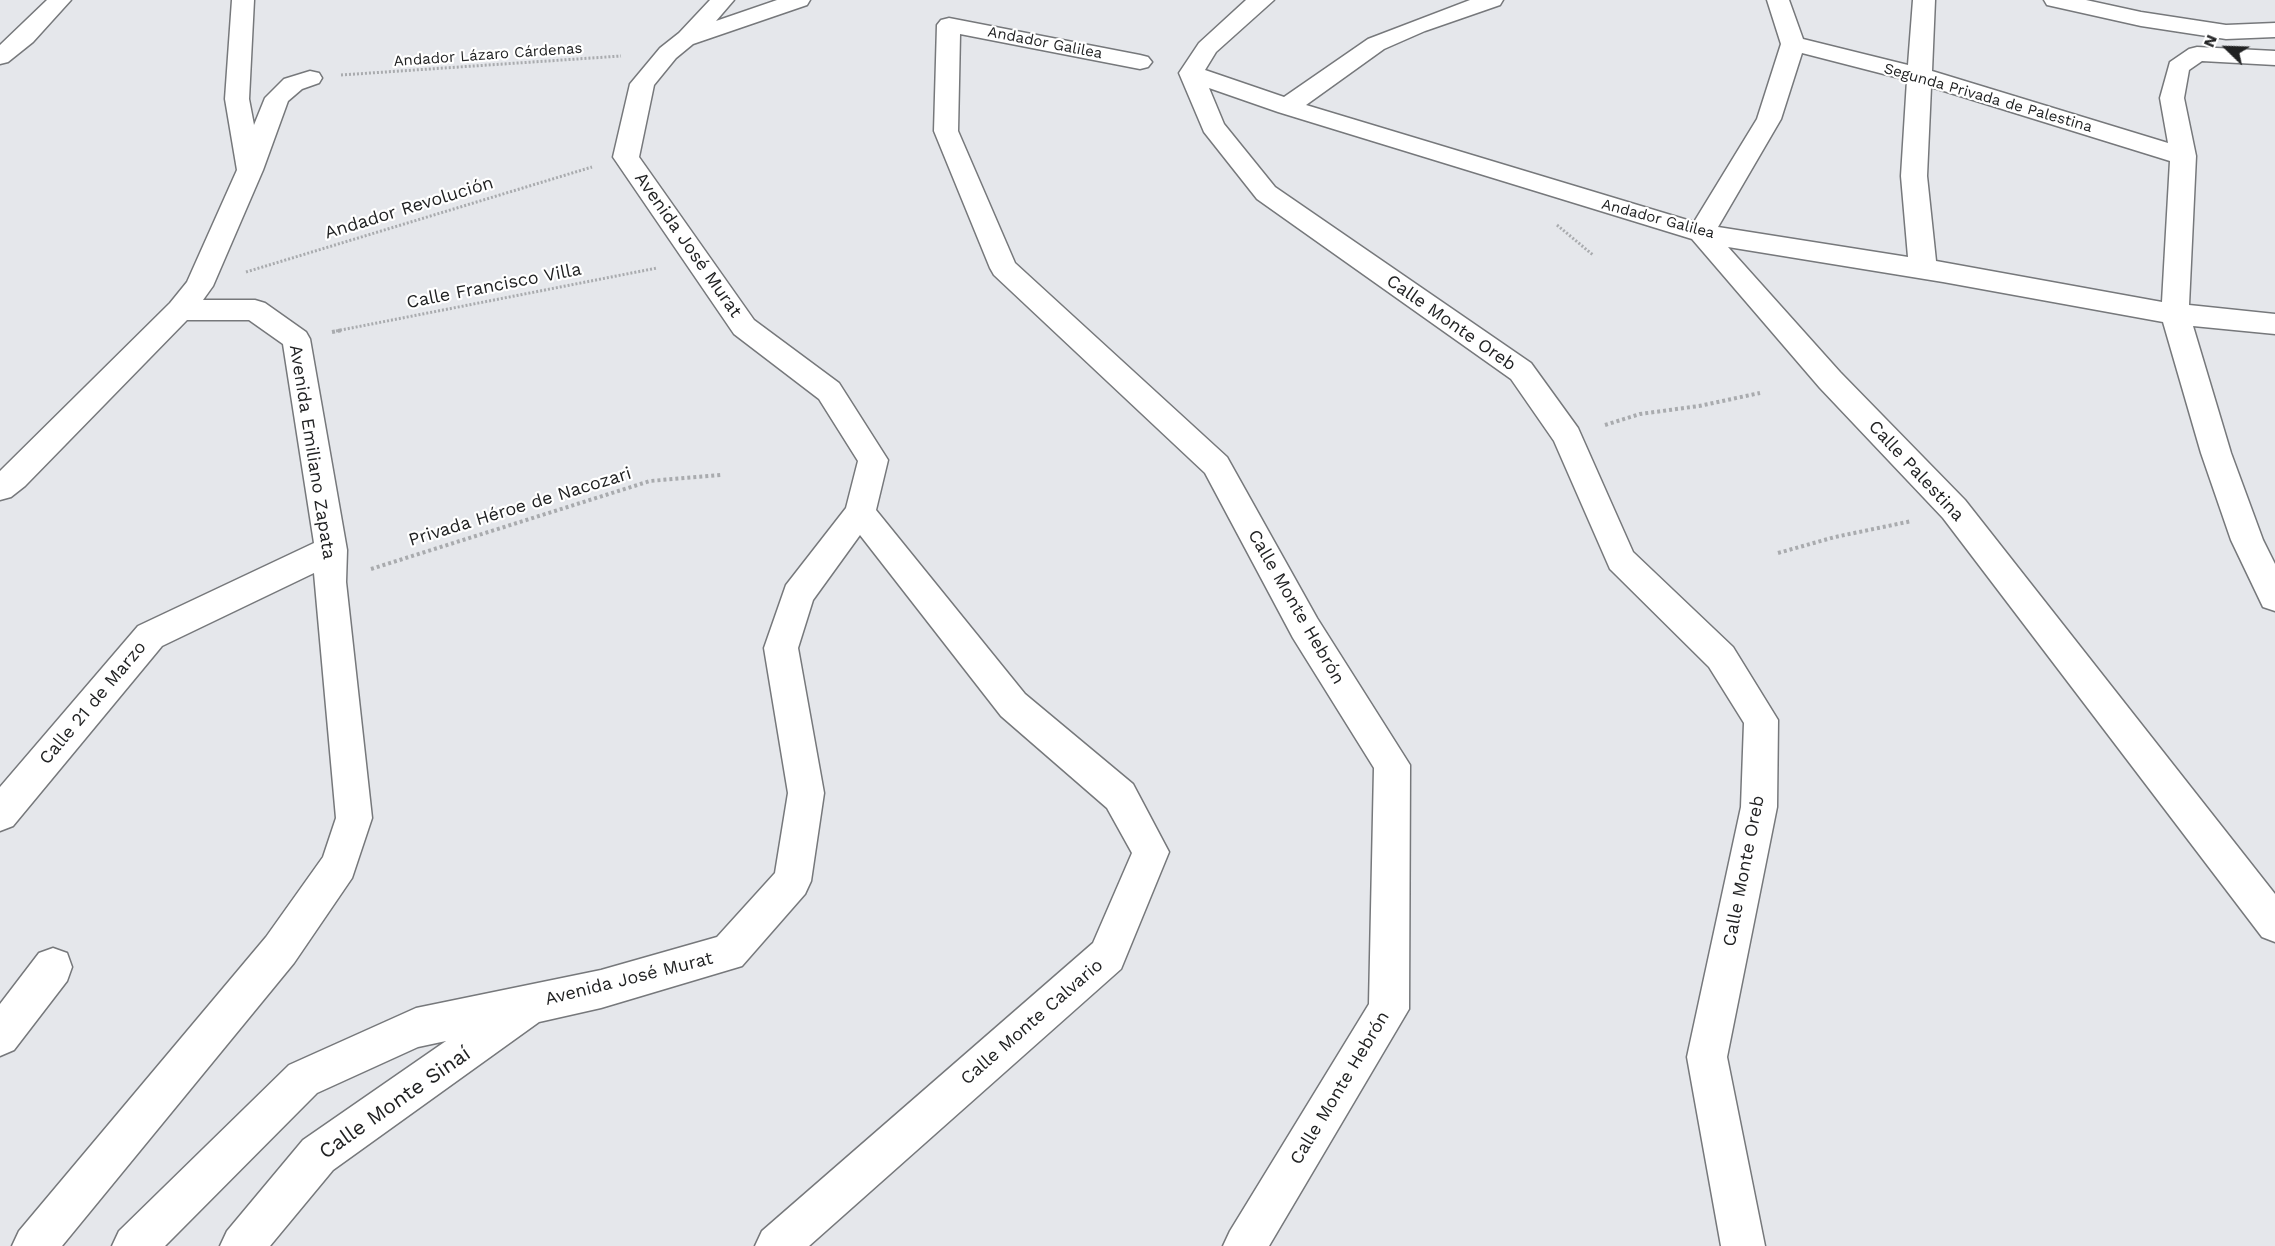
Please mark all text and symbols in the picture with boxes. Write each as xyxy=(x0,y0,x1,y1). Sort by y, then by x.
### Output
north arrow xyxy=(2197,18,2257,78)
street label: Andador Galilea xyxy=(986,23,1104,63)
text: N xyxy=(2199,32,2221,50)
street label: Andador Lázaro Cárdenas xyxy=(393,39,583,71)
street label: Segunda Privada de Palestina xyxy=(1882,60,2094,136)
street label: Avenida José Murat xyxy=(630,168,746,322)
street label: Andador Revolución xyxy=(322,172,496,244)
street label: Andador Galilea xyxy=(1599,195,1717,243)
street label: Calle Francisco Villa xyxy=(405,258,583,314)
street label: Calle Monte Oreb xyxy=(1382,270,1520,376)
street label: Avenida Emiliano Zapata xyxy=(284,343,340,561)
street label: Calle Palestina xyxy=(1864,416,1968,526)
street label: Privada Héroe de Nacozari xyxy=(406,463,634,551)
street label: Calle Monte Hebrón xyxy=(1243,526,1349,688)
street label: Calle 21 de Marzo xyxy=(35,637,151,769)
street label: Calle Monte Oreb xyxy=(1719,794,1769,948)
street label: Avenida José Murat xyxy=(543,948,715,1010)
street label: Calle Monte Calvario xyxy=(957,954,1107,1090)
street label: Calle Monte Hebrón xyxy=(1286,1007,1394,1169)
street label: Calle Monte Sinaí xyxy=(314,1041,476,1165)

